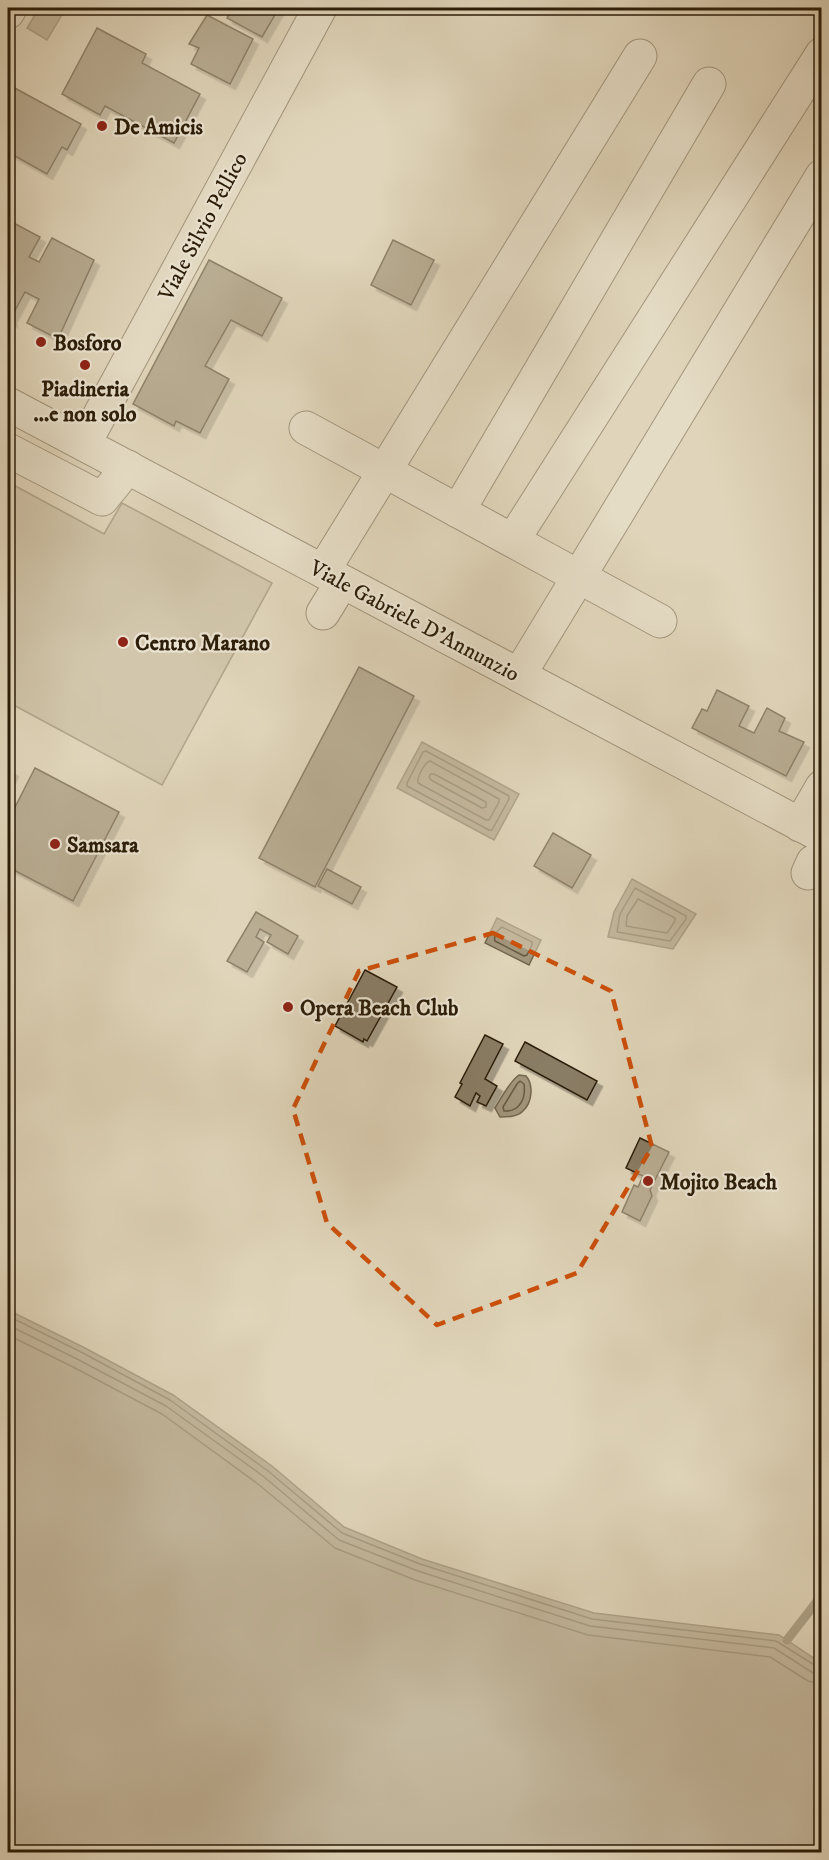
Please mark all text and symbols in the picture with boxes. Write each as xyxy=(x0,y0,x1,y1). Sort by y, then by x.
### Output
place label: De Amicis xyxy=(114,114,204,141)
marker: De Amicis xyxy=(95,119,109,133)
street label: Viale Silvio Pellico xyxy=(152,148,254,306)
place label: Bosforo xyxy=(53,330,122,357)
marker: Bosforo xyxy=(34,335,48,349)
marker: Piadineria ...e non solo xyxy=(78,358,92,372)
place label: Piadineria ...e non solo xyxy=(34,376,137,428)
street label: Viale Gabriele D'Annunzio xyxy=(304,554,524,688)
place label: Centro Marano xyxy=(135,630,270,657)
marker: Centro Marano xyxy=(116,635,130,649)
place label: Samsara xyxy=(67,832,139,859)
marker: Samsara xyxy=(48,837,62,851)
place label: Opera Beach Club xyxy=(300,995,458,1022)
marker: Opera Beach Club xyxy=(281,1000,295,1014)
place label: Mojito Beach xyxy=(660,1169,778,1197)
marker: Mojito Beach xyxy=(641,1174,655,1188)

